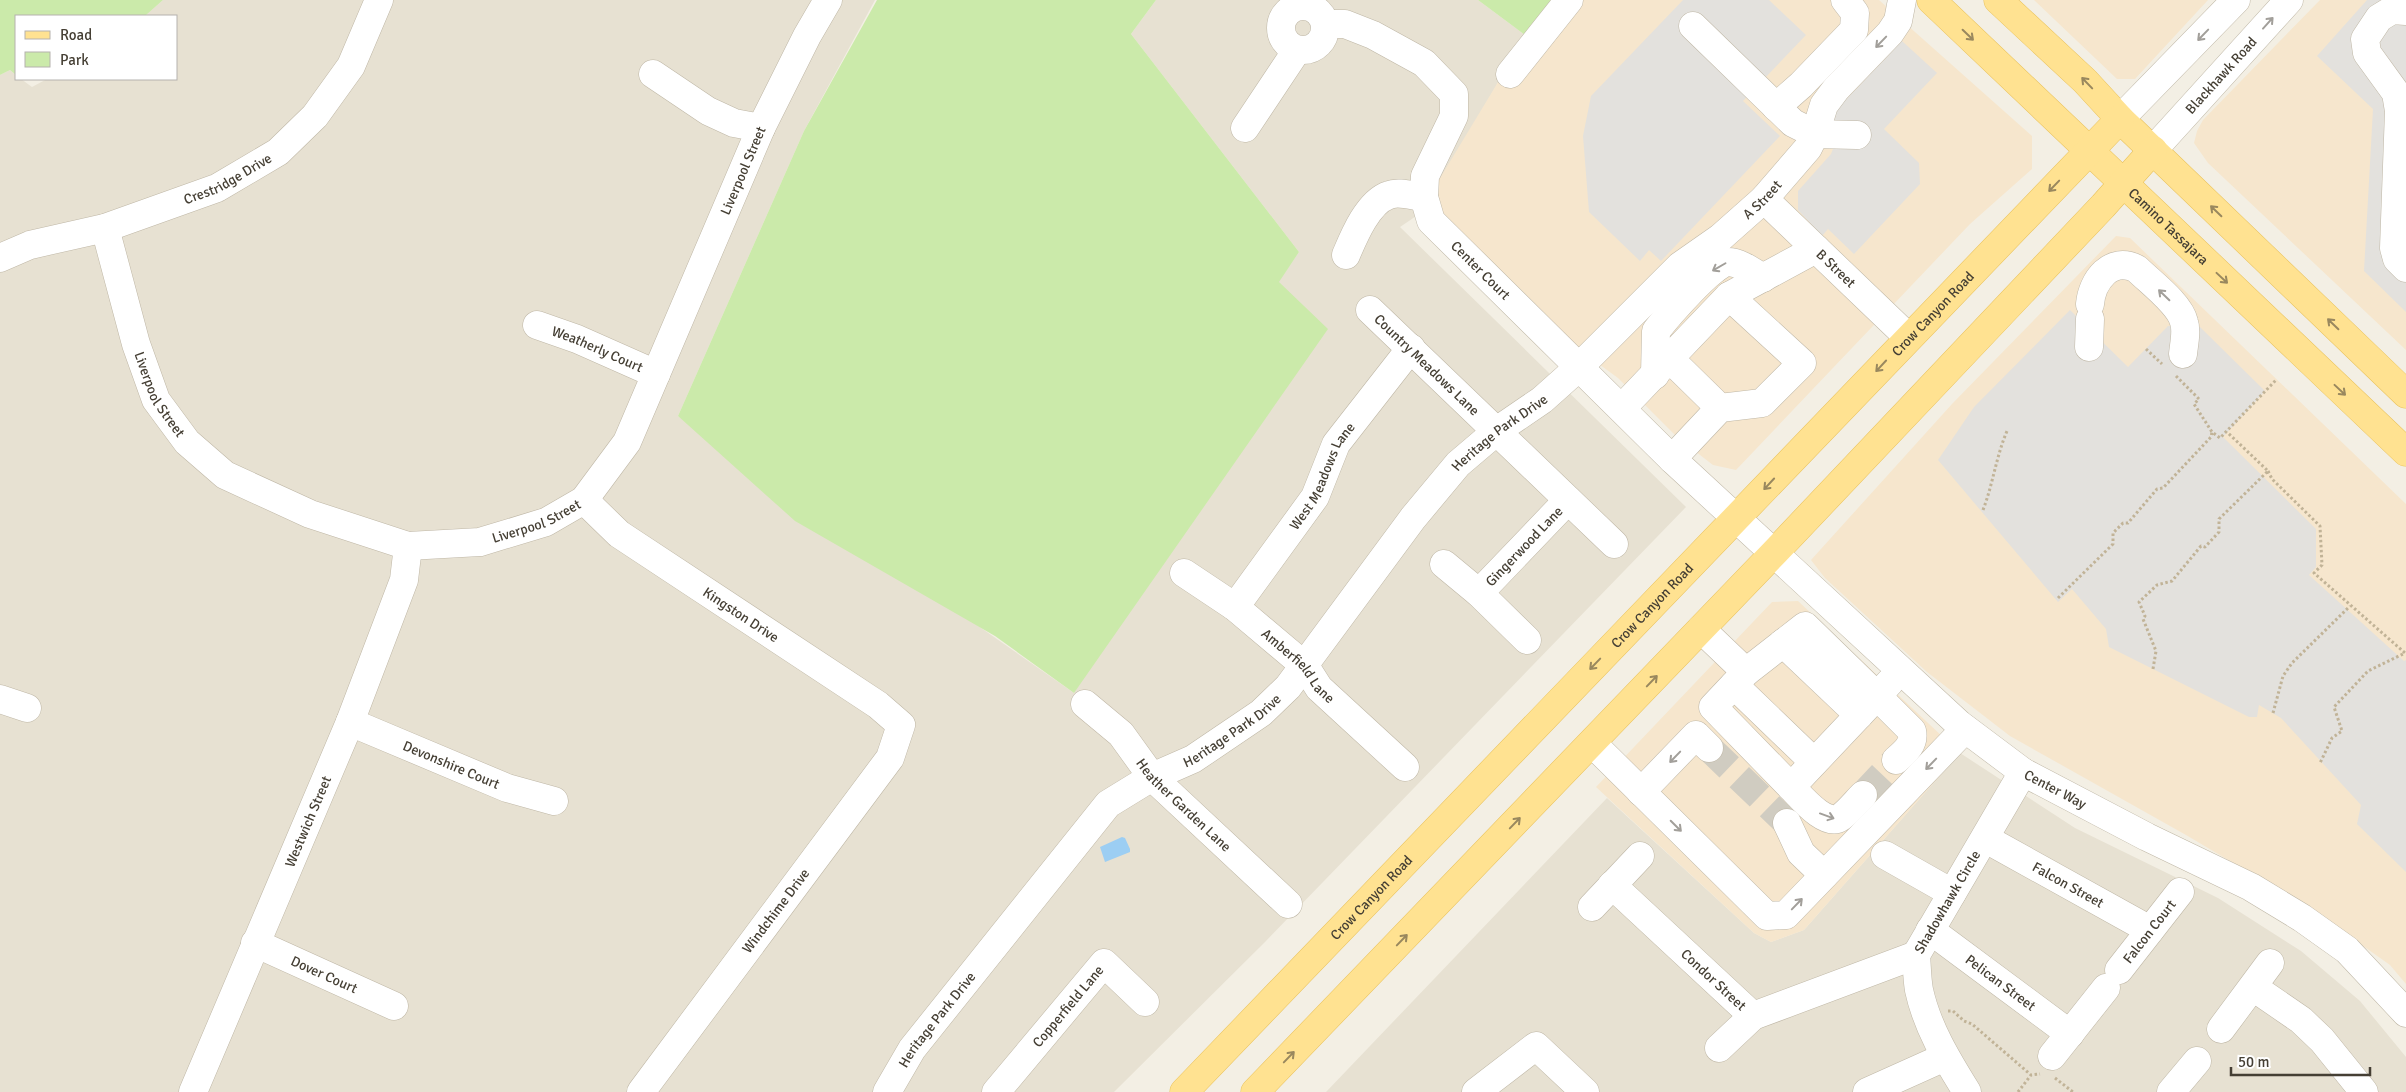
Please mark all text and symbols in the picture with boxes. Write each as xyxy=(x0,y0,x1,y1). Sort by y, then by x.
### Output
legend xyxy=(15,15,178,80)
one-way arrow xyxy=(2262,17,2274,30)
text: Road xyxy=(60,26,92,44)
one-way arrow xyxy=(1962,29,1974,41)
one-way arrow xyxy=(2197,29,2209,42)
street label: Blackhawk Road xyxy=(2182,33,2260,117)
one-way arrow xyxy=(1875,36,1887,49)
text: Park xyxy=(60,51,89,69)
one-way arrow xyxy=(2081,77,2093,89)
street label: Liverpool Street xyxy=(716,124,769,217)
street label: Crestridge Drive xyxy=(181,149,275,208)
street label: A Street xyxy=(1739,176,1785,223)
one-way arrow xyxy=(2048,180,2060,193)
street label: Camino Tassajara xyxy=(2125,184,2212,268)
one-way arrow xyxy=(2210,205,2222,217)
street label: Center Court xyxy=(1447,237,1514,303)
street label: B Street xyxy=(1813,245,1860,291)
one-way arrow xyxy=(1713,262,1727,272)
street label: Crow Canyon Road xyxy=(1888,268,1977,360)
one-way arrow xyxy=(2215,272,2228,284)
one-way arrow xyxy=(2157,289,2170,301)
street label: Country Meadows Lane xyxy=(1371,310,1483,419)
one-way arrow xyxy=(2327,318,2339,330)
street label: Weatherly Court xyxy=(550,322,646,376)
street label: Liverpool Street xyxy=(131,349,189,440)
one-way arrow xyxy=(1875,360,1887,373)
one-way arrow xyxy=(2333,384,2346,396)
street label: Heritage Park Drive xyxy=(1447,391,1551,474)
street label: West Meadows Lane xyxy=(1286,419,1358,533)
one-way arrow xyxy=(1763,478,1775,491)
street label: Liverpool Street xyxy=(490,495,584,546)
street label: Gingerwood Lane xyxy=(1482,502,1566,590)
street label: Crow Canyon Road xyxy=(1607,560,1697,651)
street label: Kingston Drive xyxy=(700,583,782,646)
street label: Amberfield Lane xyxy=(1258,625,1338,707)
one-way arrow xyxy=(1589,658,1601,670)
one-way arrow xyxy=(1646,674,1658,687)
street label: Heritage Park Drive xyxy=(1180,690,1284,771)
street label: Devonshire Court xyxy=(401,737,502,793)
one-way arrow xyxy=(1669,751,1681,763)
street label: Heather Garden Lane xyxy=(1133,755,1235,855)
one-way arrow xyxy=(1925,758,1937,770)
street label: Center Way xyxy=(2021,766,2090,812)
street label: Westwich Street xyxy=(281,773,335,870)
one-way arrow xyxy=(1819,812,1834,821)
one-way arrow xyxy=(1509,817,1521,829)
one-way arrow xyxy=(1669,820,1682,832)
street label: Shadowhawk Circle xyxy=(1910,847,1984,957)
street label: Crow Canyon Road xyxy=(1327,852,1416,943)
street label: Falcon Street xyxy=(2030,858,2107,911)
street label: Windchime Drive xyxy=(739,865,813,957)
street label: Falcon Court xyxy=(2119,896,2179,967)
one-way arrow xyxy=(1791,897,1803,910)
one-way arrow xyxy=(1396,934,1408,946)
street label: Condor Street xyxy=(1678,945,1750,1014)
street label: Pelican Street xyxy=(1962,951,2039,1014)
street label: Dover Court xyxy=(288,952,360,997)
street label: Copperfield Lane xyxy=(1029,962,1107,1051)
street label: Heritage Park Drive xyxy=(895,968,979,1071)
scale bar xyxy=(2231,1044,2370,1076)
one-way arrow xyxy=(1283,1051,1295,1063)
text: 50 m xyxy=(2238,1053,2269,1071)

